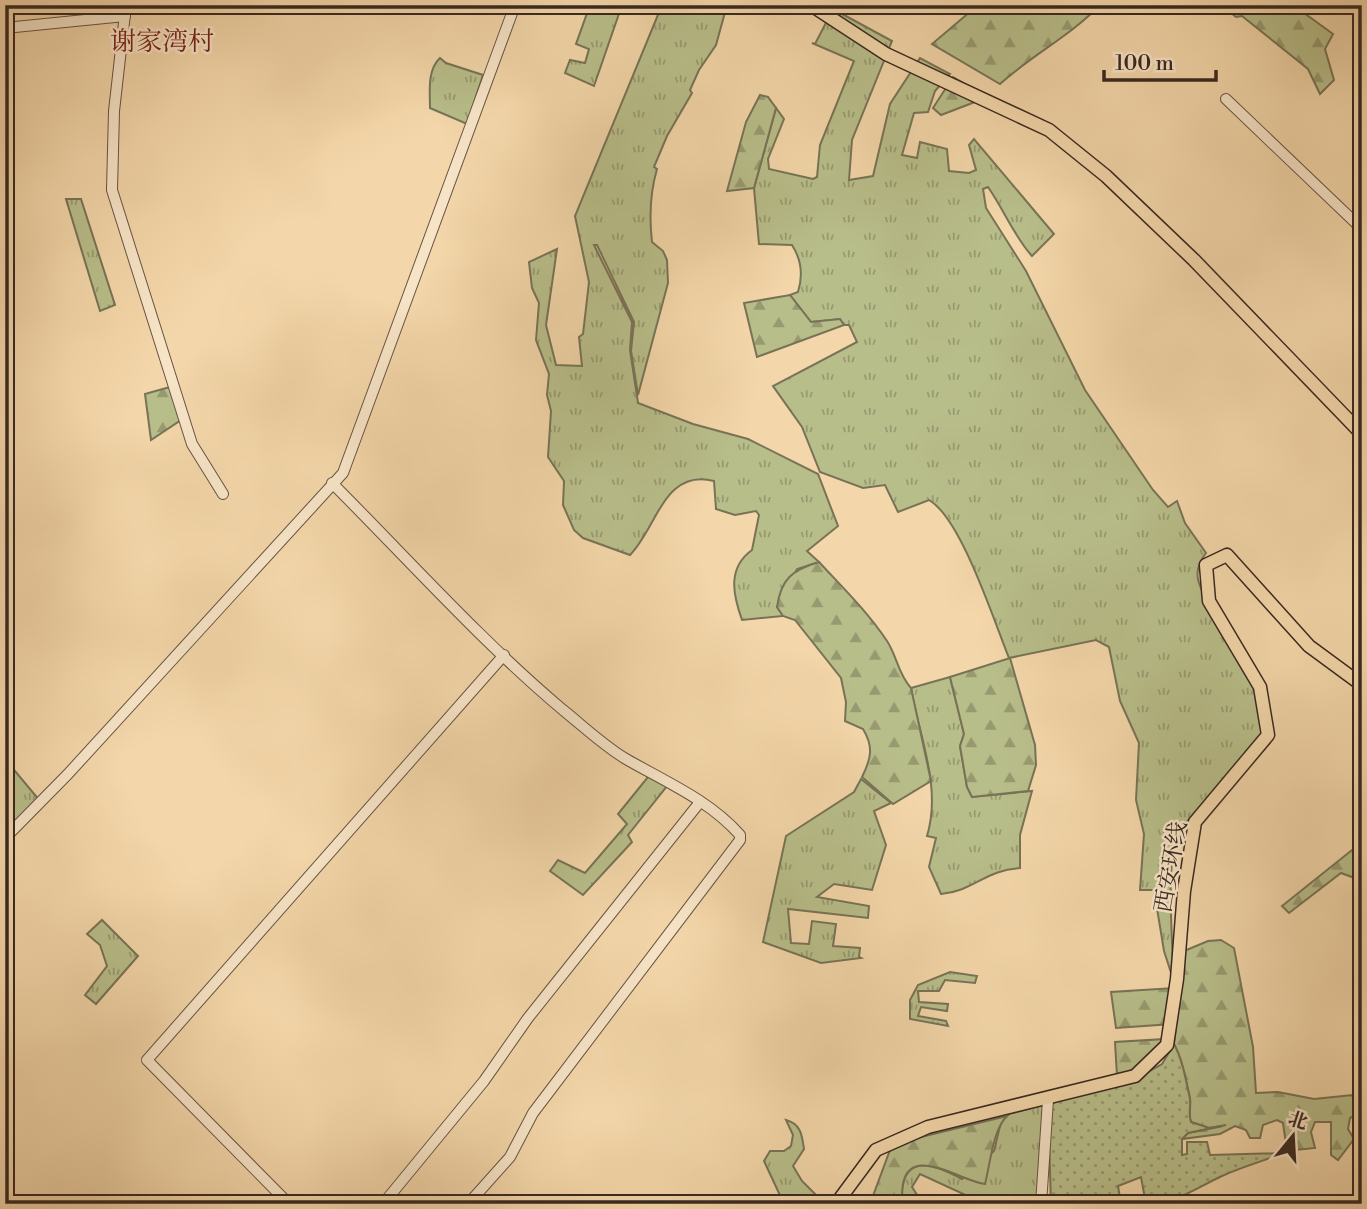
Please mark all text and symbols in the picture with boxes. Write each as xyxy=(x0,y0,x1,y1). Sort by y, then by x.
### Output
district label: 谢家湾村 xyxy=(110,26,214,58)
scale bar xyxy=(1104,38,1216,82)
text: 100 m xyxy=(1115,51,1174,77)
street label: 西安环线 xyxy=(1149,819,1193,915)
north arrow xyxy=(1258,1100,1328,1170)
text: 北 xyxy=(1285,1106,1311,1135)

